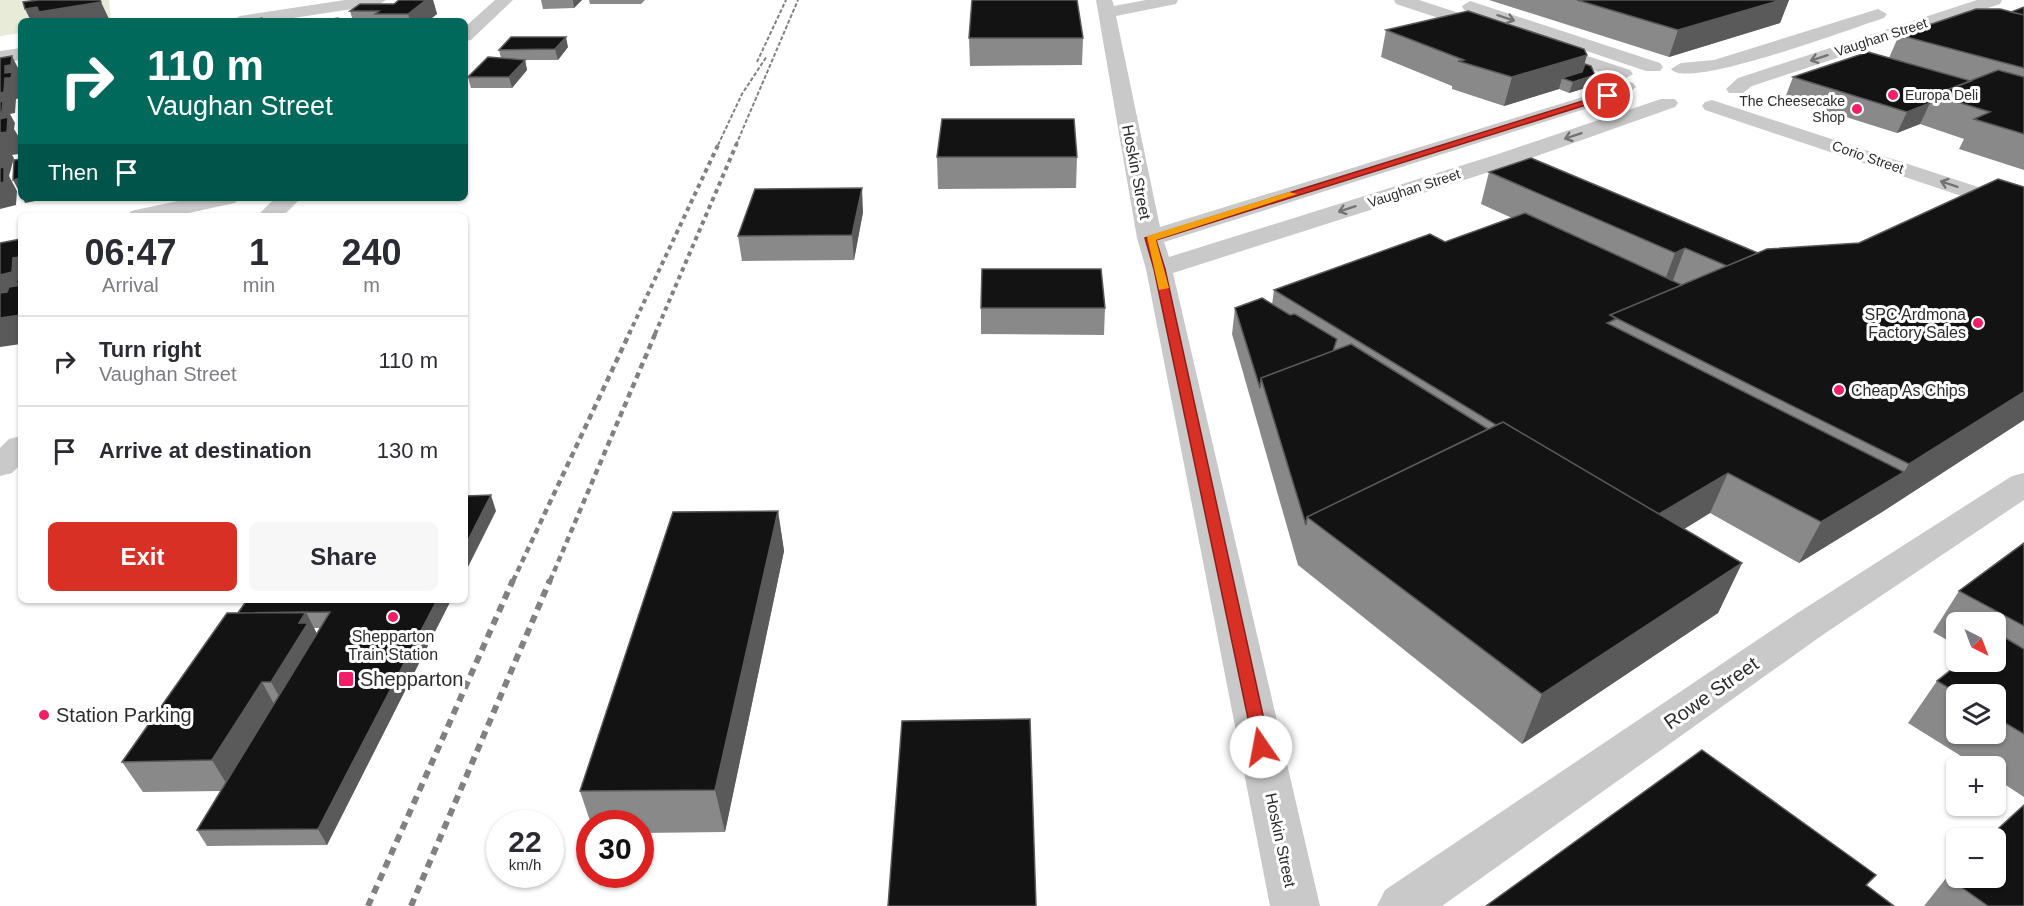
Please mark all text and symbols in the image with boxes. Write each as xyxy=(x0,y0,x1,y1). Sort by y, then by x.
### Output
one-way arrow xyxy=(1496,13,1515,24)
street label: Vaughan Street xyxy=(1833,14,1929,59)
icon: right xyxy=(48,42,126,120)
text: 110 m xyxy=(147,42,264,89)
one-way arrow xyxy=(1810,53,1829,64)
pin xyxy=(1582,70,1633,121)
icon: arrive xyxy=(1591,79,1624,112)
place label: Europa Deli xyxy=(1905,87,1978,103)
marker: Europa Deli xyxy=(1886,88,1900,102)
text: Vaughan Street xyxy=(147,91,333,121)
place label: The Cheesecake Shop xyxy=(1739,93,1845,125)
marker: The Cheesecake Shop xyxy=(1850,102,1864,116)
street label: Hoskin Street xyxy=(1119,123,1154,221)
one-way arrow xyxy=(1564,131,1583,142)
street label: Corio Street xyxy=(1830,137,1906,177)
icon: arrive xyxy=(110,156,143,189)
text: Then xyxy=(48,160,98,185)
street label: Vaughan Street xyxy=(1366,165,1462,210)
one-way arrow xyxy=(1940,178,1959,189)
one-way arrow xyxy=(1338,205,1357,216)
text: 06:47 xyxy=(84,232,176,273)
text: 1 xyxy=(249,232,269,273)
text: 240 xyxy=(341,232,402,273)
text: Arrival xyxy=(102,274,159,296)
text: min xyxy=(243,274,275,296)
text: m xyxy=(363,274,380,296)
place label: SPC Ardmona Factory Sales xyxy=(1865,306,1966,341)
marker: SPC Ardmona Factory Sales xyxy=(1971,316,1985,330)
text: Turn right xyxy=(99,337,201,362)
icon: right xyxy=(48,345,81,378)
text: 110 m xyxy=(378,348,438,373)
text: Vaughan Street xyxy=(99,363,237,385)
place label: Cheap As Chips xyxy=(1851,382,1966,399)
marker: Cheap As Chips xyxy=(1832,383,1846,397)
icon: arrive xyxy=(48,435,81,468)
text: Arrive at destination xyxy=(99,438,312,463)
text: 130 m xyxy=(377,438,438,463)
button: Exit xyxy=(48,522,237,591)
button: Share xyxy=(249,522,438,591)
marker: Shepparton Train Station xyxy=(386,610,400,624)
north arrow xyxy=(1946,612,2006,672)
map controls xyxy=(1946,612,2006,888)
place label: Shepparton Train Station xyxy=(348,628,438,663)
street label: Rowe Street xyxy=(1660,652,1763,734)
place label: Shepparton xyxy=(360,668,463,690)
marker: Shepparton xyxy=(337,670,355,688)
button: layers xyxy=(1946,684,2006,744)
place label: Station Parking xyxy=(56,704,192,726)
marker: Station Parking xyxy=(37,708,51,722)
position arrow xyxy=(1229,715,1293,779)
button: + xyxy=(1946,756,2006,816)
street label: Hoskin Street xyxy=(1262,791,1299,889)
speed limit sign: 30 xyxy=(576,810,654,888)
text: 22 xyxy=(508,825,542,858)
button: − xyxy=(1946,828,2006,888)
text: km/h xyxy=(509,856,541,873)

